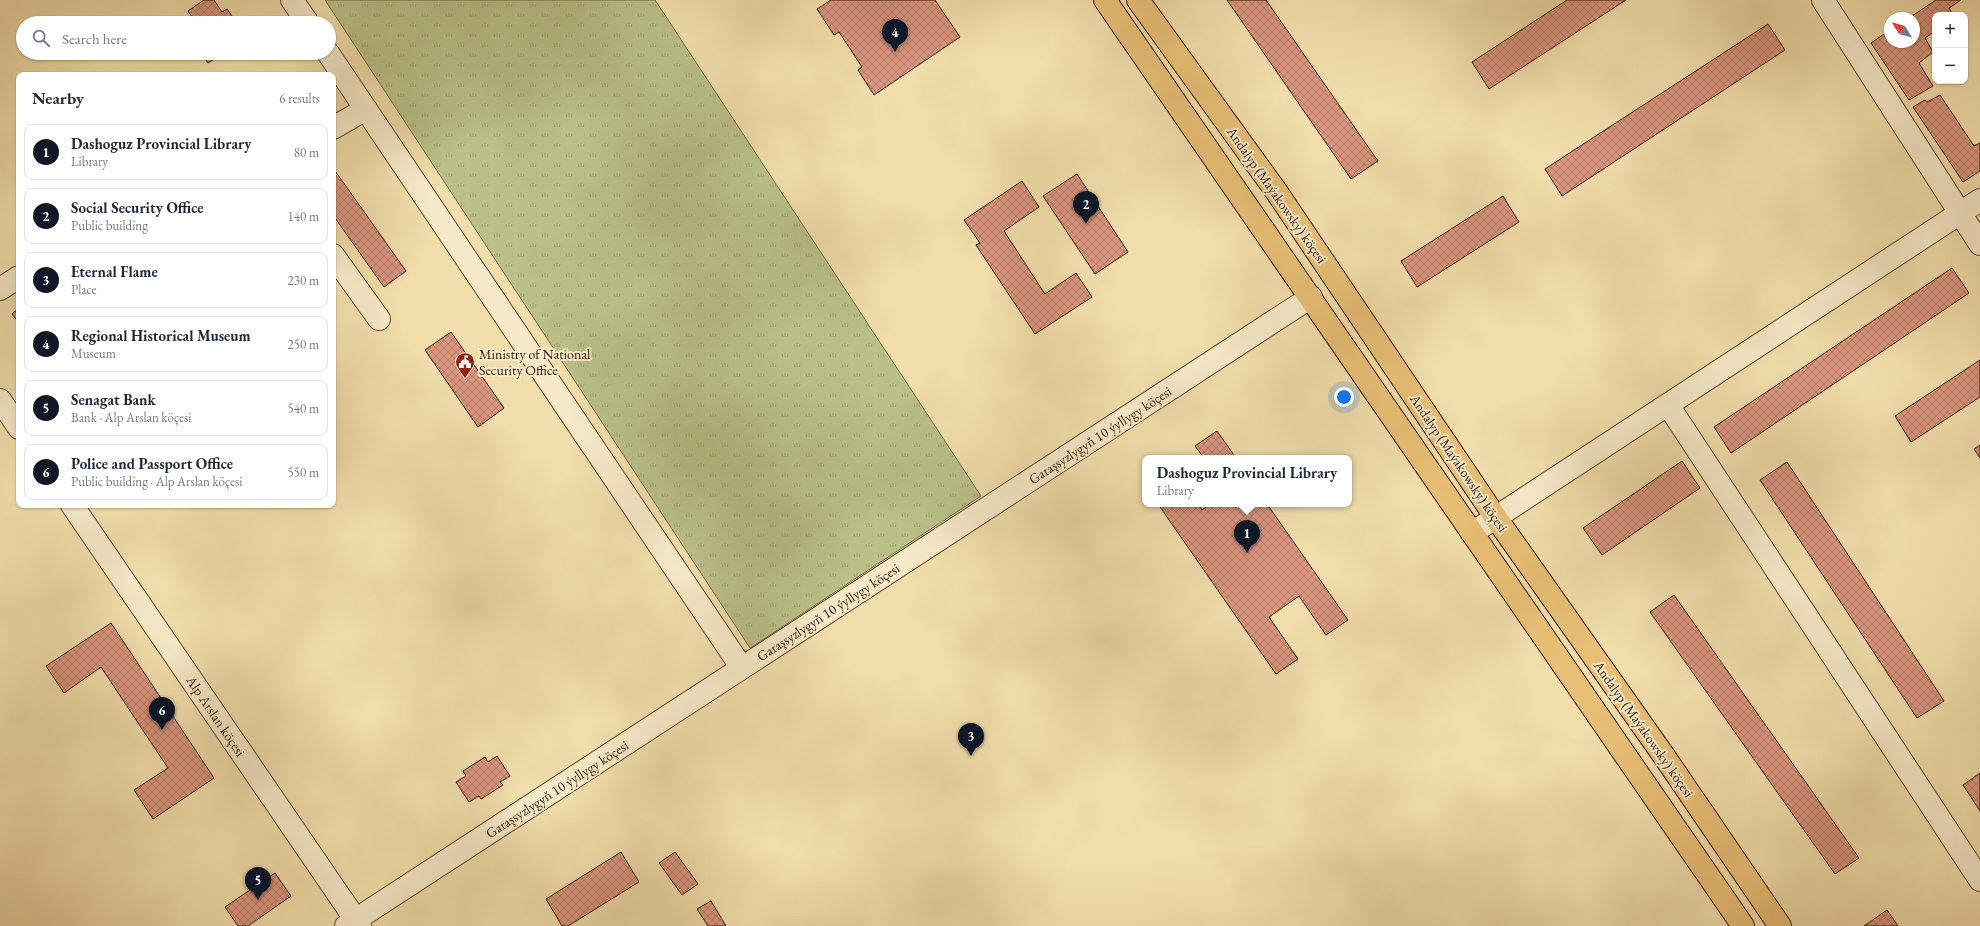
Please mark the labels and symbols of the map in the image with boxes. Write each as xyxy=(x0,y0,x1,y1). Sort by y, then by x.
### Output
north arrow xyxy=(1884,12,1920,48)
pin: 4 xyxy=(882,19,908,52)
street label: Andalyp (Maýakowsky) köçesi xyxy=(1222,122,1331,267)
pin: 2 xyxy=(1073,191,1099,224)
place label: Ministry of National Security Office xyxy=(479,345,591,379)
public building icon: Ministry of National Security Office xyxy=(454,351,476,379)
street label: Garaşsyzlygyň 10 ýyllygy köçesi xyxy=(1025,382,1175,488)
your location xyxy=(1334,387,1354,407)
street label: Andalyp (Maýakowsky) köçesi xyxy=(1406,390,1512,536)
pin: 1 xyxy=(1234,520,1260,553)
street label: Garaşsyzlygyň 10 ýyllygy köçesi xyxy=(753,559,903,665)
street label: Andalyp (Maýakowsky) köçesi xyxy=(1589,656,1698,801)
street label: Alp Arslan köçesi xyxy=(182,671,250,760)
pin: 6 xyxy=(149,697,175,730)
pin: 3 xyxy=(958,723,984,756)
street label: Garaşsyzlygyň 10 ýyllygy köçesi xyxy=(482,736,632,842)
pin: 5 xyxy=(245,867,271,900)

